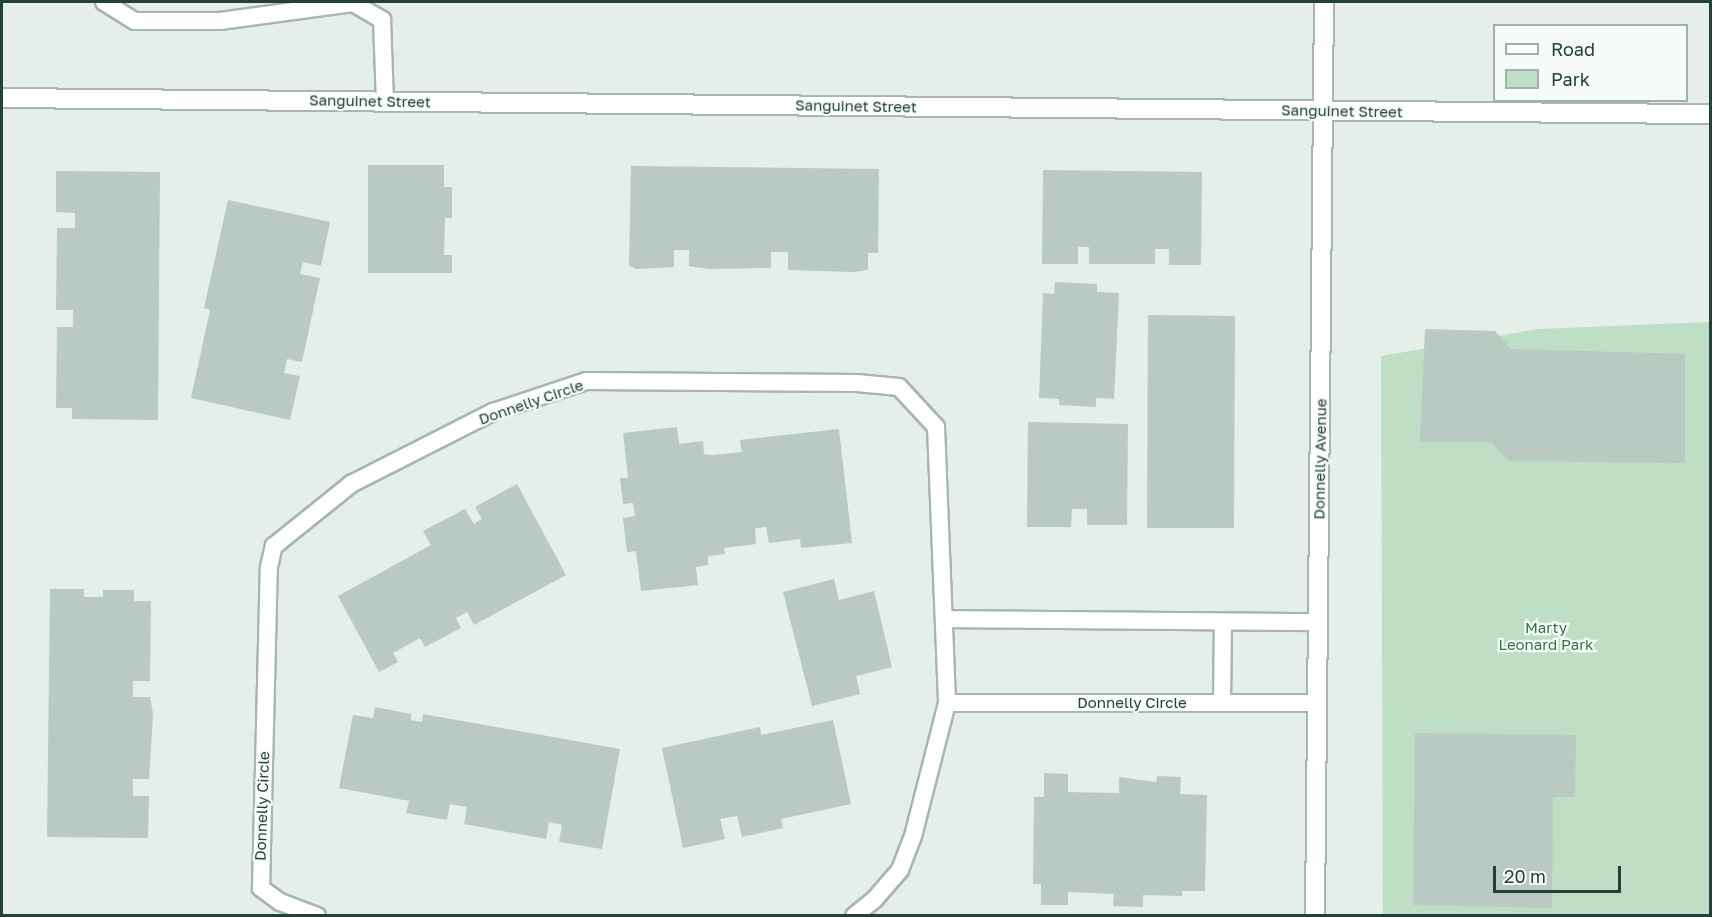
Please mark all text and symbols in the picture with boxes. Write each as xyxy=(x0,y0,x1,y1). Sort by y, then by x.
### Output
legend xyxy=(1493,24,1688,102)
text: Road xyxy=(1551,38,1595,60)
text: Park xyxy=(1551,68,1590,90)
street label: Sanguinet Street xyxy=(309,91,431,111)
street label: Sanguinet Street xyxy=(795,96,917,116)
street label: Sanguinet Street xyxy=(1281,101,1403,121)
street label: Donnelly Circle xyxy=(476,376,586,428)
street label: Donnelly Avenue xyxy=(1310,398,1330,520)
park label: Marty Leonard Park xyxy=(1499,618,1593,653)
street label: Donnelly Circle xyxy=(1077,694,1187,712)
street label: Donnelly Circle xyxy=(251,751,273,861)
scale bar xyxy=(1496,854,1624,892)
text: 20 m xyxy=(1504,865,1546,887)

